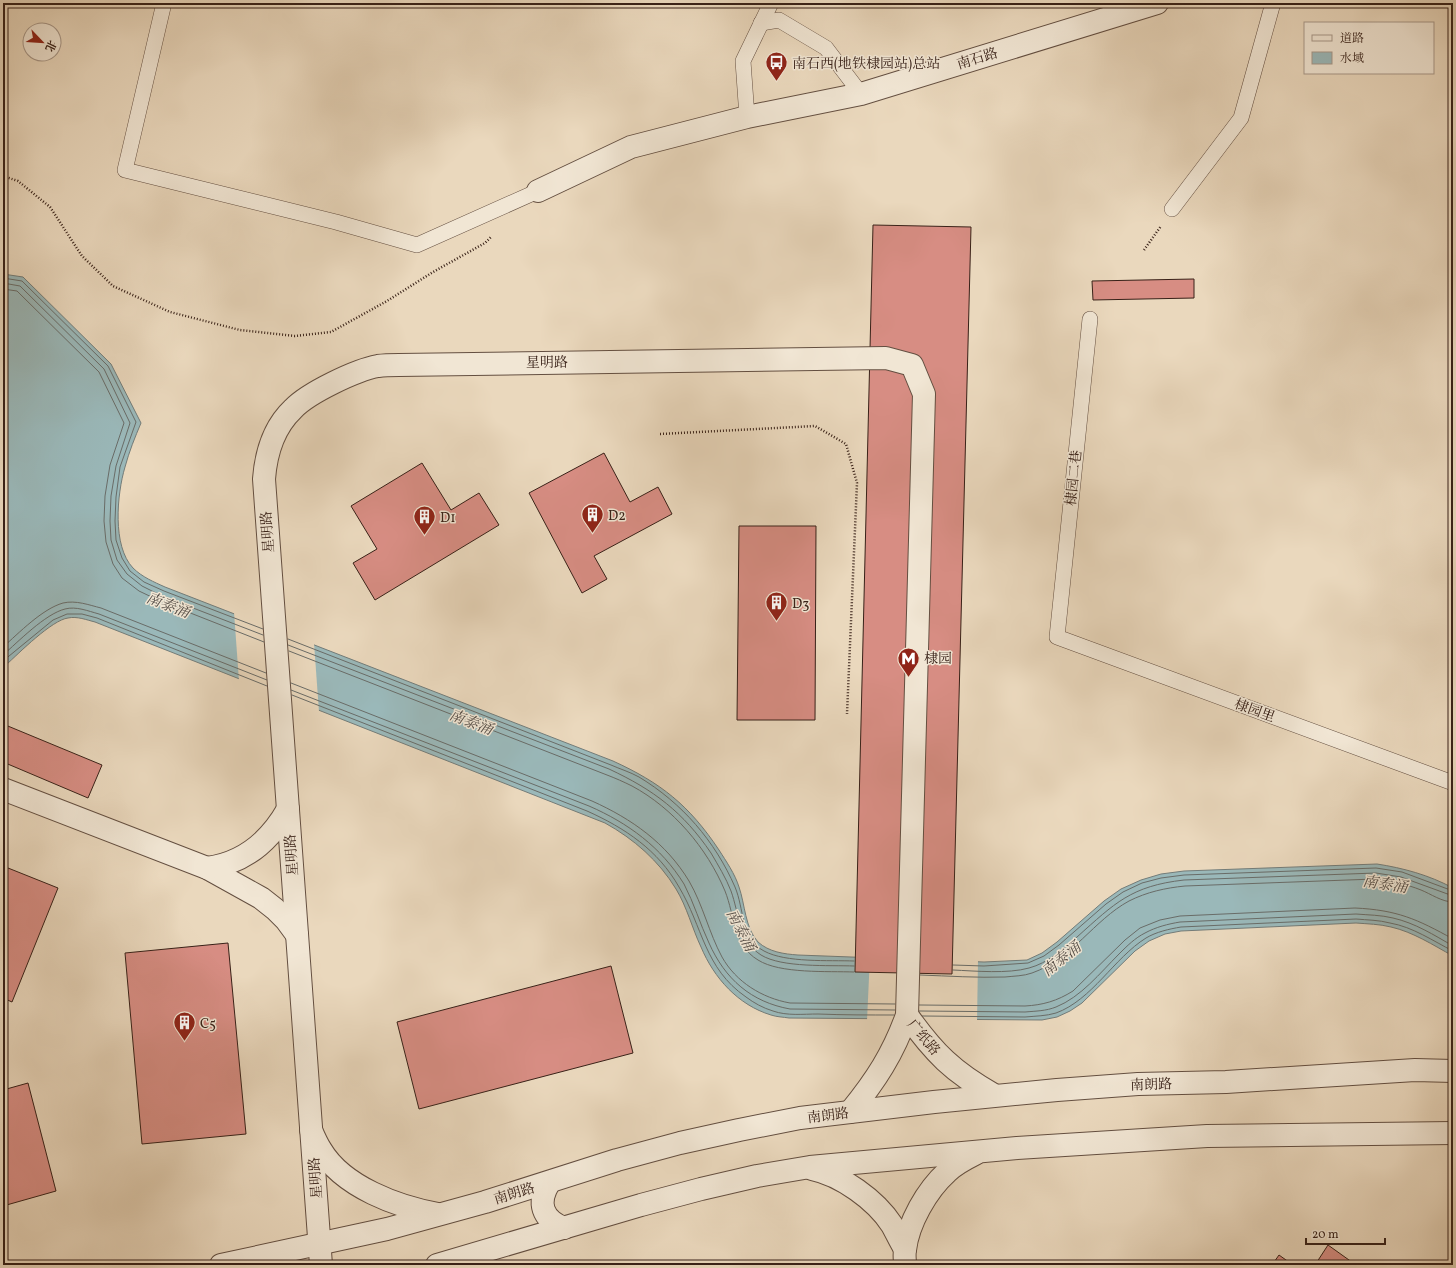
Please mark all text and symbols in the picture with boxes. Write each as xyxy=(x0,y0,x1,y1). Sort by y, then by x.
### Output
north arrow xyxy=(22,22,62,62)
legend xyxy=(1304,22,1434,74)
text: 道路 xyxy=(1340,31,1364,47)
text: 北 xyxy=(41,37,59,54)
street label: 南石路 xyxy=(955,44,1000,75)
bus stop icon: 南石西(地铁棣园站)总站 xyxy=(764,50,790,83)
text: 水域 xyxy=(1340,51,1364,67)
place label: 南石西(地铁棣园站)总站 xyxy=(792,55,940,74)
street label: 星明路 xyxy=(526,354,568,373)
street label: 棣园二巷 xyxy=(1062,449,1087,507)
building icon: D2 xyxy=(579,502,605,535)
building icon: D1 xyxy=(411,504,437,537)
place label: D2 xyxy=(608,507,626,526)
place label: D1 xyxy=(440,509,456,528)
street label: 星明路 xyxy=(258,510,279,554)
water label: 南泰涌 xyxy=(143,589,194,625)
building icon: D3 xyxy=(764,590,790,623)
place label: D3 xyxy=(792,595,809,614)
metro station icon: 棣园 xyxy=(896,645,922,678)
place label: 棣园 xyxy=(924,650,952,669)
street label: 棣园里 xyxy=(1232,695,1277,728)
water label: 南泰涌 xyxy=(446,706,497,742)
street label: 星明路 xyxy=(282,833,303,877)
water label: 南泰涌 xyxy=(1361,872,1411,900)
water label: 南泰涌 xyxy=(720,906,760,957)
water label: 南泰涌 xyxy=(1038,937,1088,982)
building icon: C5 xyxy=(172,1010,198,1043)
place label: C5 xyxy=(200,1015,216,1034)
street label: 广纸路 xyxy=(902,1016,944,1060)
street label: 南朗路 xyxy=(1130,1075,1172,1096)
street label: 南朗路 xyxy=(806,1105,850,1128)
street label: 星明路 xyxy=(306,1156,327,1200)
street label: 南朗路 xyxy=(492,1179,537,1210)
scale bar xyxy=(1306,1220,1385,1246)
text: 20 m xyxy=(1312,1227,1339,1243)

